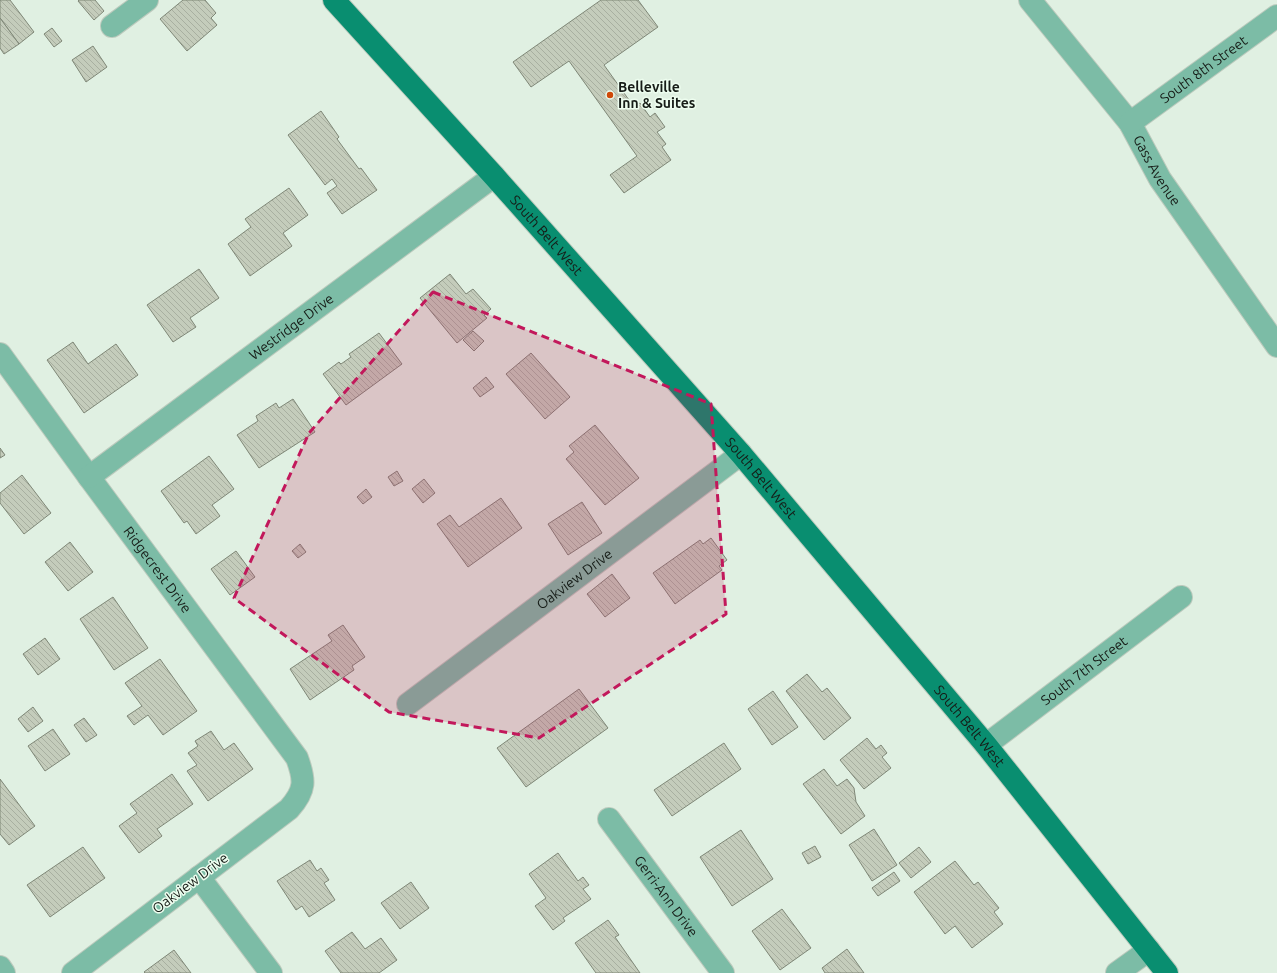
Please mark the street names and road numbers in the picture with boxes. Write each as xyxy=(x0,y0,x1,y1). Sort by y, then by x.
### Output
street label: South 8th Street xyxy=(1157,32,1251,107)
street label: Gass Avenue xyxy=(1130,132,1184,209)
street label: South Belt West xyxy=(507,192,587,279)
street label: Westridge Drive xyxy=(246,290,337,363)
street label: South Belt West xyxy=(722,434,800,522)
street label: Ridgecrest Drive xyxy=(120,523,195,616)
street label: Oakview Drive xyxy=(533,546,615,613)
street label: South 7th Street xyxy=(1038,633,1131,708)
street label: South Belt West xyxy=(931,682,1008,770)
street label: Oakview Drive xyxy=(149,849,231,917)
street label: Gerri-Ann Drive xyxy=(631,853,701,940)

